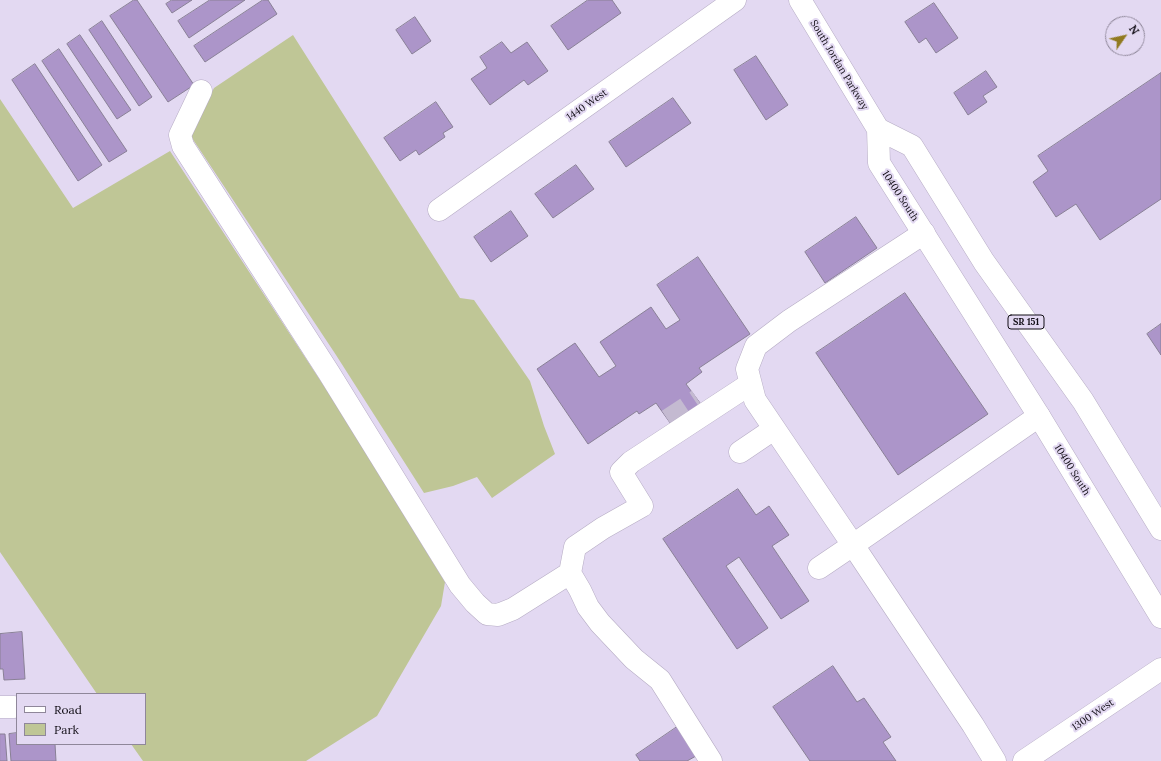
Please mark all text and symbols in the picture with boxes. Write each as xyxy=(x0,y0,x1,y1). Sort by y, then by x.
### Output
north arrow xyxy=(1105,16,1145,56)
street label: South Jordan Parkway xyxy=(807,18,871,112)
text: N xyxy=(1126,22,1142,37)
street label: 1440 West xyxy=(564,87,610,123)
street label: 10400 South xyxy=(879,169,921,223)
road number: SR 151 xyxy=(1008,315,1044,329)
street label: 10400 South xyxy=(1052,442,1092,498)
legend xyxy=(16,693,146,745)
street label: 1300 West xyxy=(1070,697,1116,733)
text: Road xyxy=(54,702,82,717)
text: Park xyxy=(54,722,79,737)

